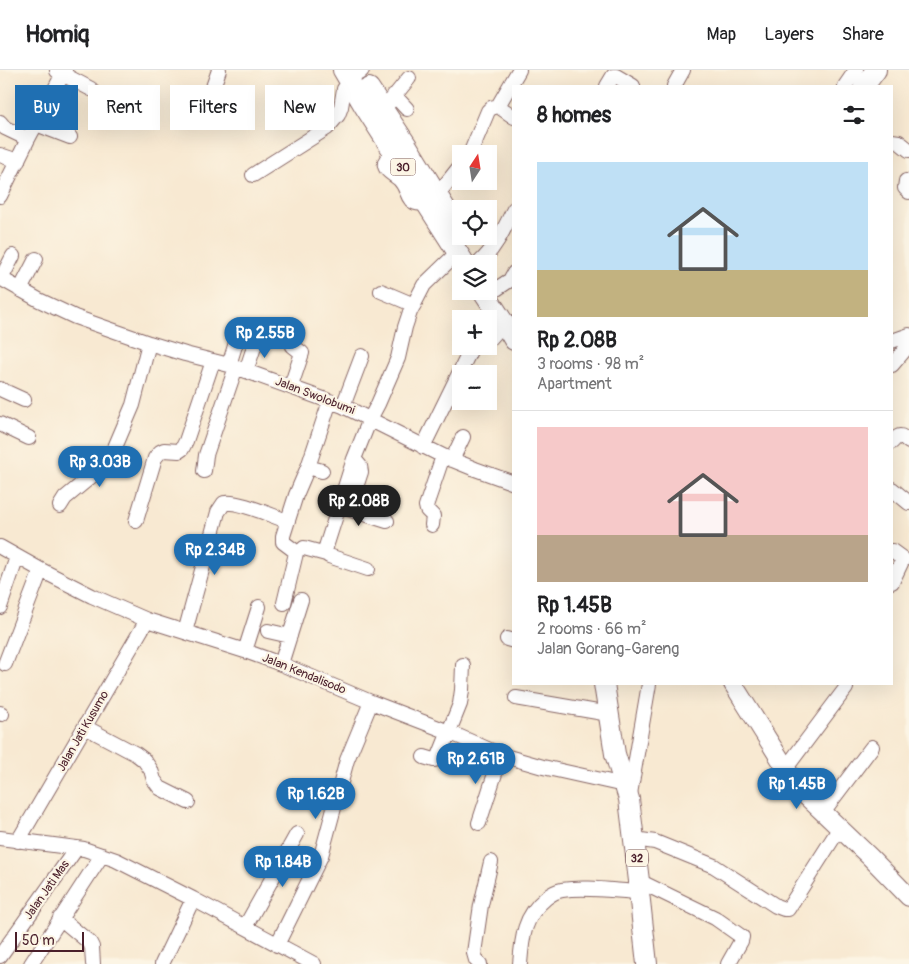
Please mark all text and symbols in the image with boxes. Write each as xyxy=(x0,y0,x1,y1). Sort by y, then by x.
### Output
text: Homiq xyxy=(25,20,89,49)
text: Map xyxy=(707,23,736,46)
text: Layers xyxy=(764,23,814,46)
text: Share xyxy=(842,23,884,46)
chip: Buy xyxy=(15,85,78,130)
chip: Rent xyxy=(88,85,160,130)
chip: Filters xyxy=(170,85,255,130)
chip: New xyxy=(265,85,334,130)
icon: filters xyxy=(840,101,868,129)
text: 8 homes xyxy=(537,102,611,129)
north arrow xyxy=(452,145,498,190)
map controls xyxy=(452,145,497,410)
road number: 30 xyxy=(390,158,416,175)
icon: home xyxy=(658,194,748,284)
button: locate xyxy=(452,200,497,245)
button: layers xyxy=(452,255,497,300)
button: + xyxy=(452,310,497,355)
pin: Rp 2.55B xyxy=(213,316,317,359)
text: Rp 2.55B xyxy=(235,323,295,343)
text: Rp 2.08B xyxy=(537,327,617,354)
text: 3 rooms · 98 m² xyxy=(537,354,644,374)
button: − xyxy=(452,365,497,410)
street label: Jalan Swolobumi xyxy=(273,374,357,418)
text: Apartment xyxy=(537,374,612,394)
pin: Rp 3.03B xyxy=(48,446,152,488)
text: Rp 3.03B xyxy=(69,452,131,472)
icon: home xyxy=(658,460,748,550)
pin: Rp 2.08B xyxy=(307,484,411,527)
text: Rp 2.08B xyxy=(329,491,389,511)
pin: Rp 2.34B xyxy=(163,534,267,576)
text: Rp 2.34B xyxy=(185,540,245,560)
text: Rp 1.45B xyxy=(537,592,612,619)
text: 2 rooms · 66 m² xyxy=(537,619,647,639)
text: Jalan Gorang-Gareng xyxy=(537,639,679,659)
street label: Jalan Kendalisodo xyxy=(260,650,349,698)
street label: Jalan Jati Kusumo xyxy=(54,688,112,774)
pin: Rp 2.61B xyxy=(424,742,528,785)
text: Rp 2.61B xyxy=(447,749,505,769)
pin: Rp 1.45B xyxy=(745,768,849,810)
text: Rp 1.45B xyxy=(768,774,826,794)
pin: Rp 1.62B xyxy=(264,778,368,820)
text: Rp 1.62B xyxy=(287,784,345,804)
pin: Rp 1.84B xyxy=(231,846,335,888)
road number: 32 xyxy=(626,850,648,866)
text: Rp 1.84B xyxy=(255,852,311,872)
street label: Jalan Jati Mas xyxy=(21,857,73,923)
scale bar xyxy=(15,929,84,952)
text: 50 m xyxy=(22,932,55,949)

